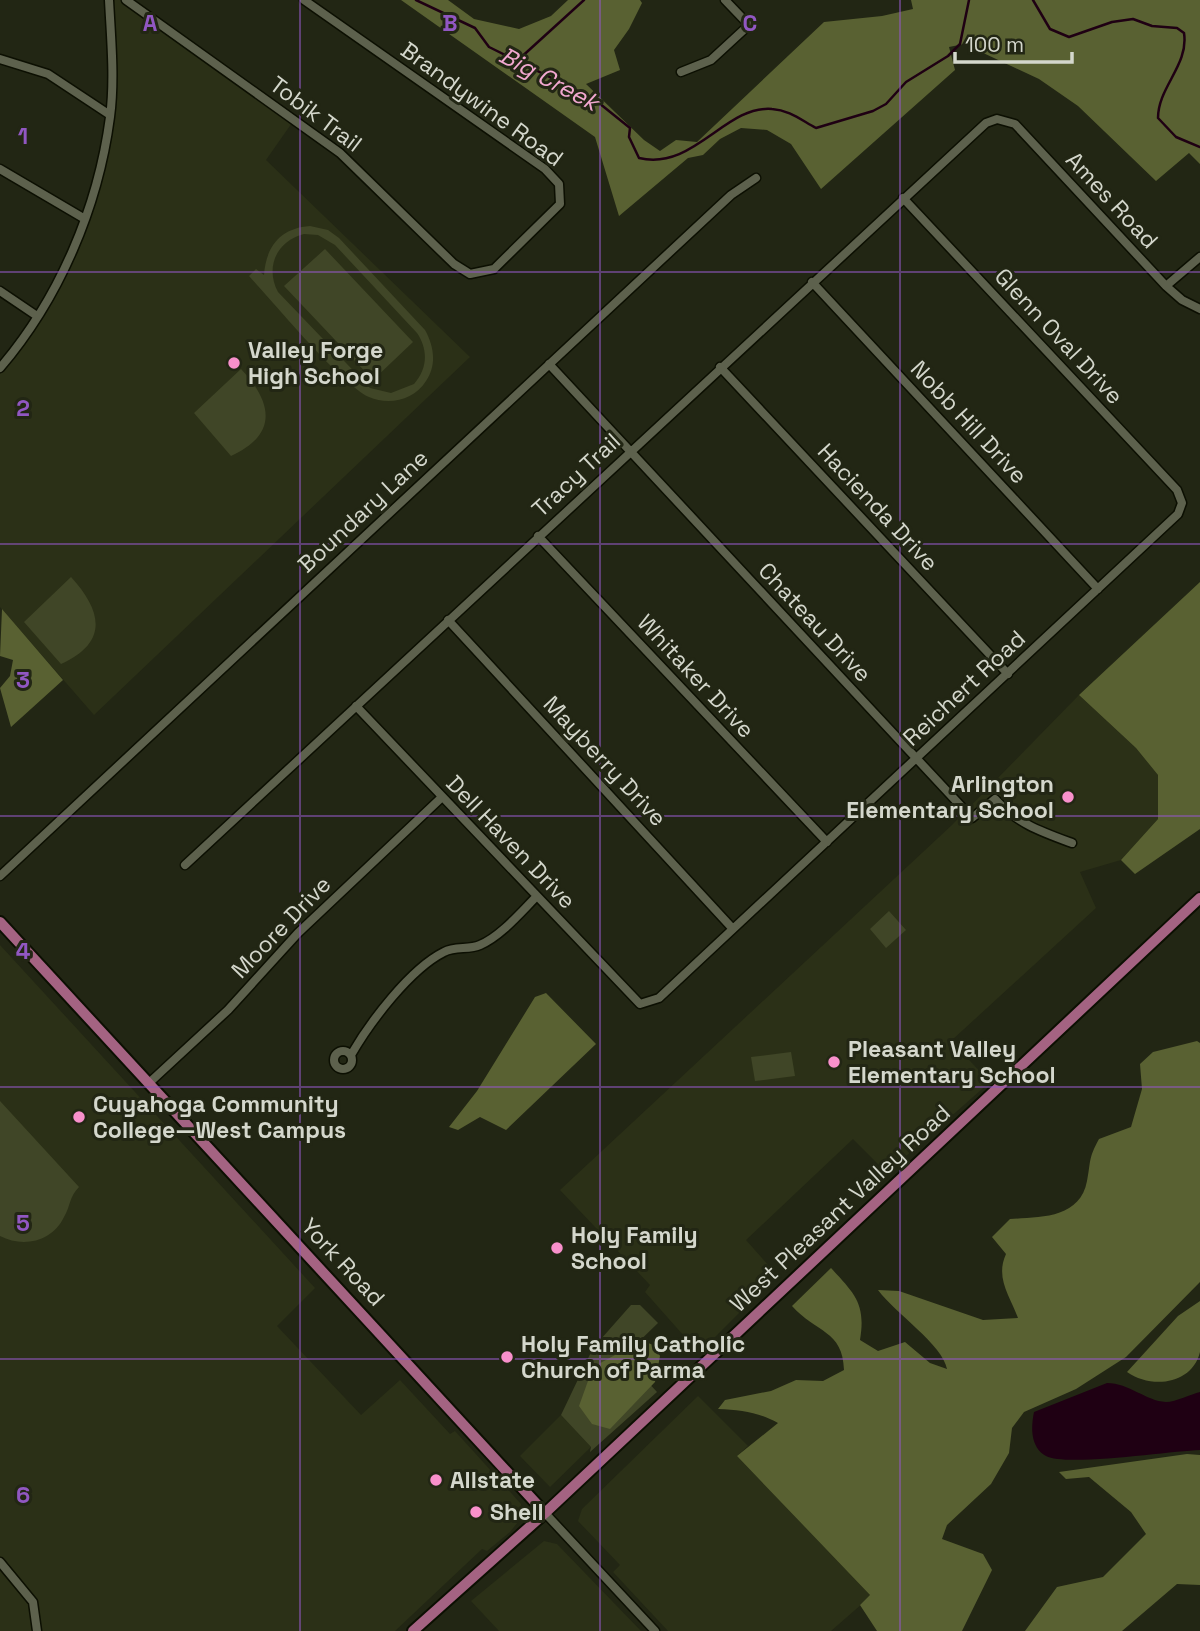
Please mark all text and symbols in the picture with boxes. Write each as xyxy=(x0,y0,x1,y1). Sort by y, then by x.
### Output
text: A xyxy=(143,8,158,38)
text: B xyxy=(442,8,458,38)
text: C xyxy=(743,8,757,38)
scale bar xyxy=(955,21,1072,65)
text: 100 m xyxy=(965,31,1024,58)
street label: Brandywine Road xyxy=(395,35,569,173)
water label: Big Creek xyxy=(494,39,607,119)
street label: Tobik Trail xyxy=(264,69,368,159)
text: 1 xyxy=(18,121,28,151)
street label: Ames Road xyxy=(1059,145,1165,255)
street label: Glenn Oval Drive xyxy=(988,261,1130,411)
place label: Valley Forge High School xyxy=(248,335,383,391)
street label: Nobb Hill Drive xyxy=(904,354,1034,490)
marker: Valley Forge High School xyxy=(226,355,242,371)
text: 2 xyxy=(16,393,30,423)
street label: Tracy Trail xyxy=(525,426,627,524)
street label: Hacienda Drive xyxy=(811,437,945,577)
street label: Boundary Lane xyxy=(291,443,435,579)
street label: Chateau Drive xyxy=(752,556,878,688)
street label: Whitaker Drive xyxy=(631,608,761,744)
street label: Reichert Road xyxy=(896,624,1032,752)
text: 3 xyxy=(16,665,30,695)
street label: Mayberry Drive xyxy=(537,689,673,833)
street label: Dell Haven Drive xyxy=(440,769,582,915)
place label: Arlington Elementary School xyxy=(846,769,1054,825)
marker: Arlington Elementary School xyxy=(1060,789,1076,805)
street label: Moore Drive xyxy=(225,869,337,985)
text: 4 xyxy=(16,936,31,966)
place label: Pleasant Valley Elementary School xyxy=(848,1034,1056,1090)
marker: Pleasant Valley Elementary School xyxy=(826,1054,842,1070)
place label: Cuyahoga Community College—West Campus xyxy=(93,1089,346,1145)
street label: West Pleasant Valley Road xyxy=(723,1098,957,1318)
marker: Cuyahoga Community College—West Campus xyxy=(71,1109,87,1125)
text: 5 xyxy=(16,1208,30,1238)
street label: York Road xyxy=(295,1212,391,1312)
place label: Holy Family School xyxy=(571,1220,698,1276)
marker: Holy Family School xyxy=(549,1240,565,1256)
place label: Holy Family Catholic Church of Parma xyxy=(521,1329,745,1385)
marker: Holy Family Catholic Church of Parma xyxy=(499,1349,515,1365)
place label: Allstate xyxy=(450,1465,535,1495)
marker: Allstate xyxy=(428,1472,444,1488)
text: 6 xyxy=(16,1480,30,1510)
place label: Shell xyxy=(490,1497,544,1527)
marker: Shell xyxy=(468,1504,484,1520)

